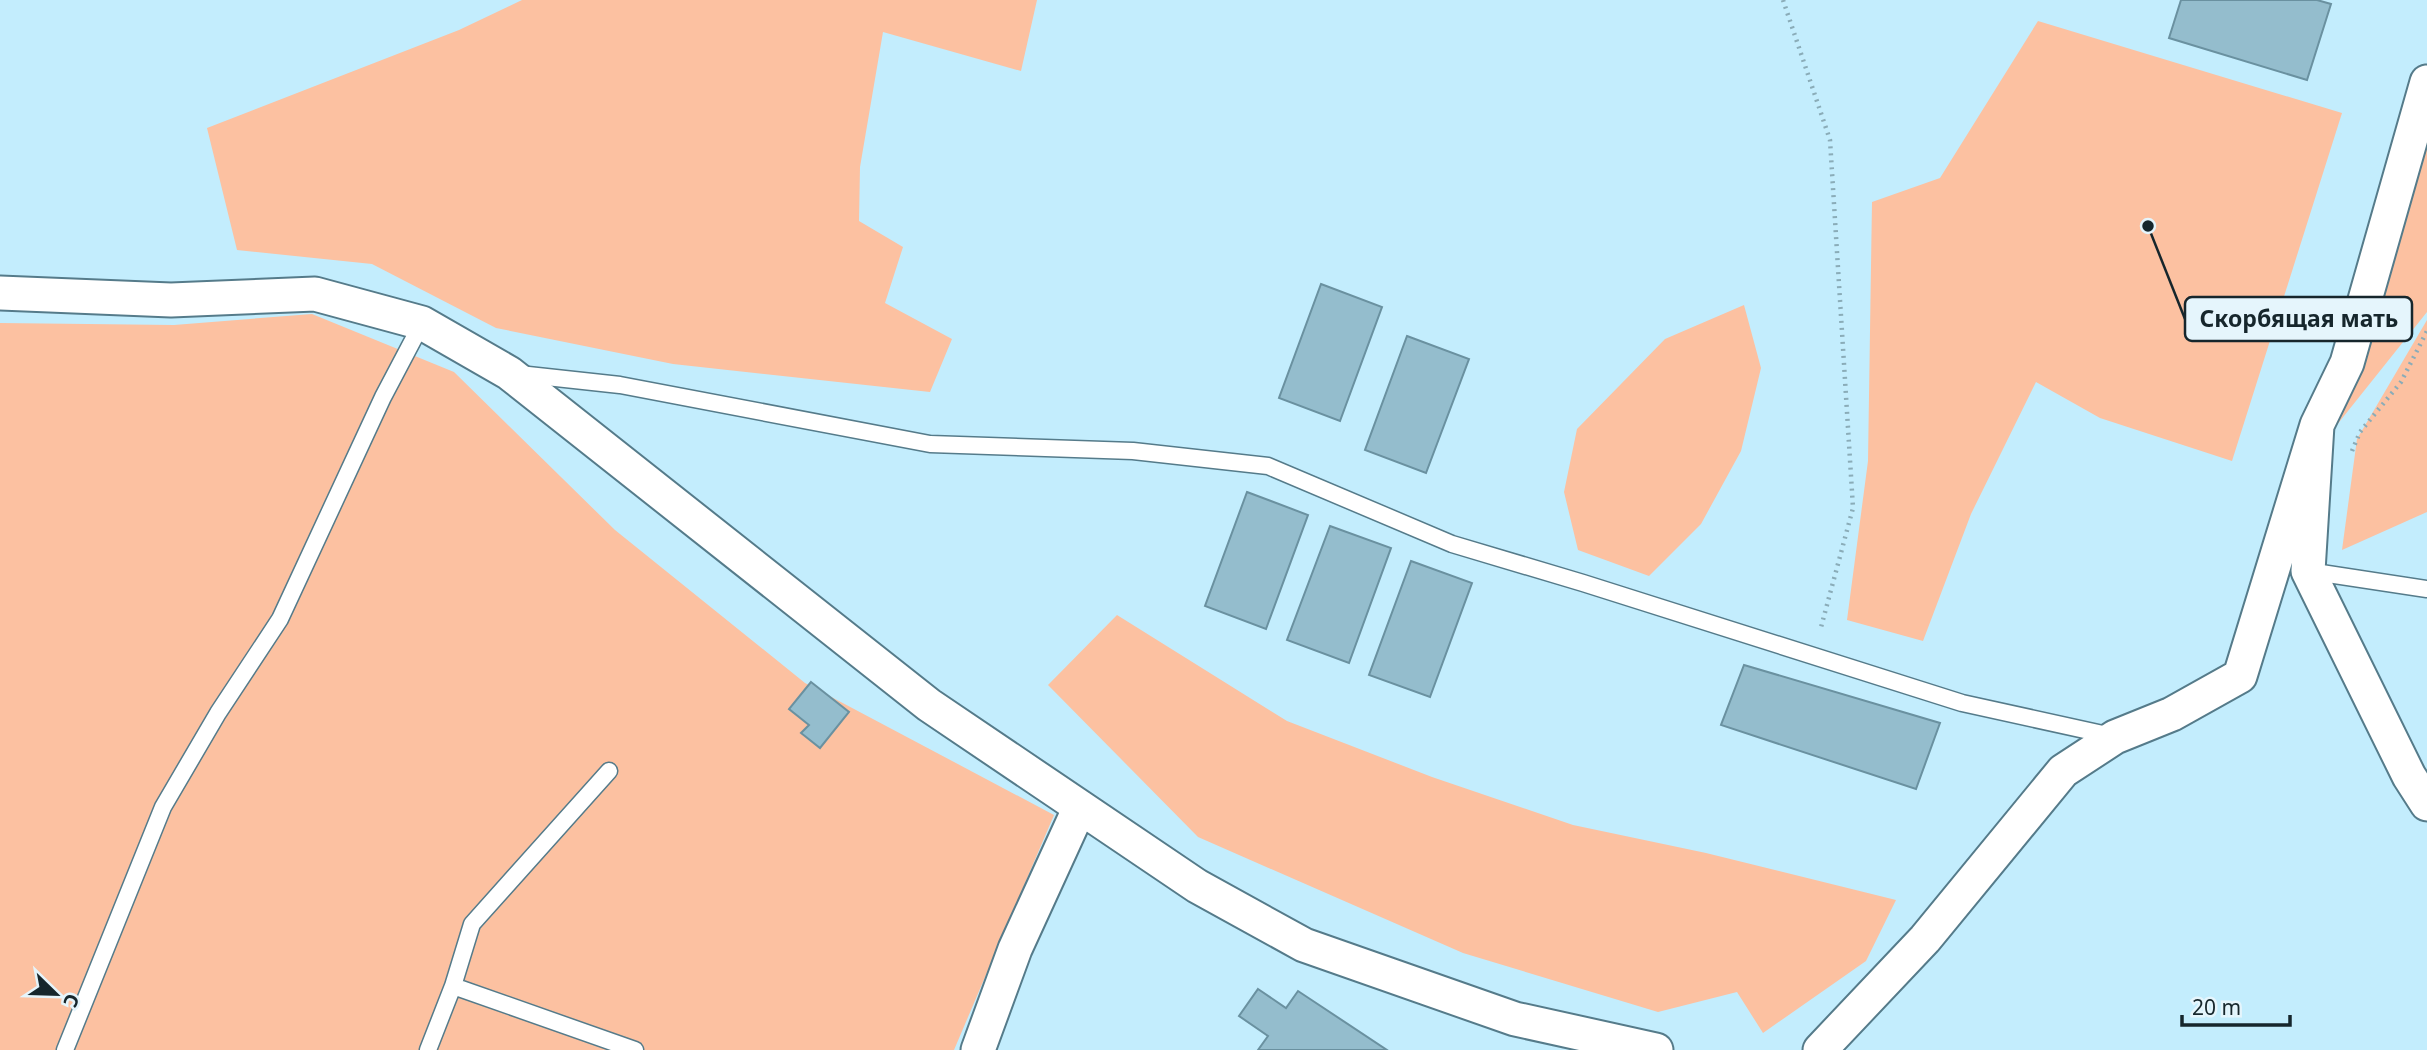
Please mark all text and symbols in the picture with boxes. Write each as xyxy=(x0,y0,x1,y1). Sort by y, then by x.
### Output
callout: Скорбящая мать xyxy=(2185,297,2412,341)
text: Скорбящая мать xyxy=(2200,302,2398,334)
north arrow xyxy=(21,959,91,1029)
scale bar xyxy=(2182,984,2290,1028)
text: С xyxy=(57,990,86,1011)
text: 20 m xyxy=(2192,993,2241,1021)

